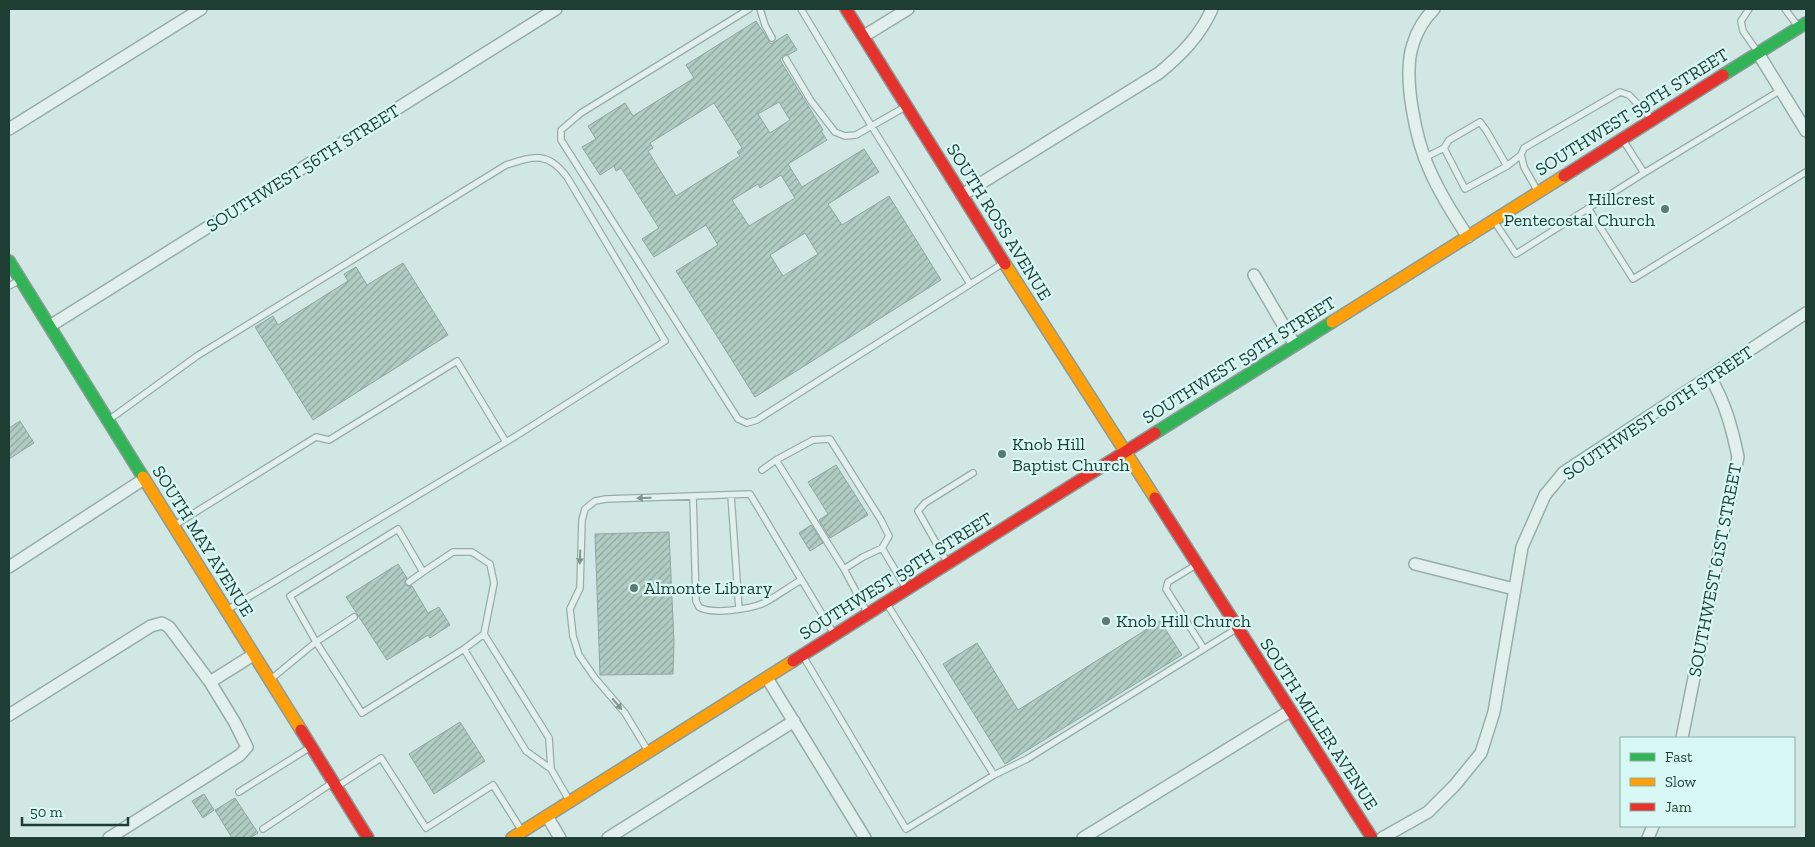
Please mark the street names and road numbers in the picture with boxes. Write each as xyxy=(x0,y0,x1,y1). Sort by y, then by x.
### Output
street label: SOUTHWEST 59TH STREET xyxy=(1531,43,1733,181)
street label: SOUTHWEST 56TH STREET xyxy=(202,99,404,237)
street label: SOUTH ROSS AVENUE xyxy=(942,140,1056,304)
street label: SOUTHWEST 59TH STREET xyxy=(1138,291,1340,429)
street label: SOUTHWEST 60TH STREET xyxy=(1559,341,1757,485)
street label: SOUTH MAY AVENUE xyxy=(148,461,258,621)
street label: SOUTHWEST 61ST STREET xyxy=(1683,461,1747,679)
street label: SOUTHWEST 59TH STREET xyxy=(795,507,997,645)
street label: SOUTH MILLER AVENUE xyxy=(1255,634,1383,814)

